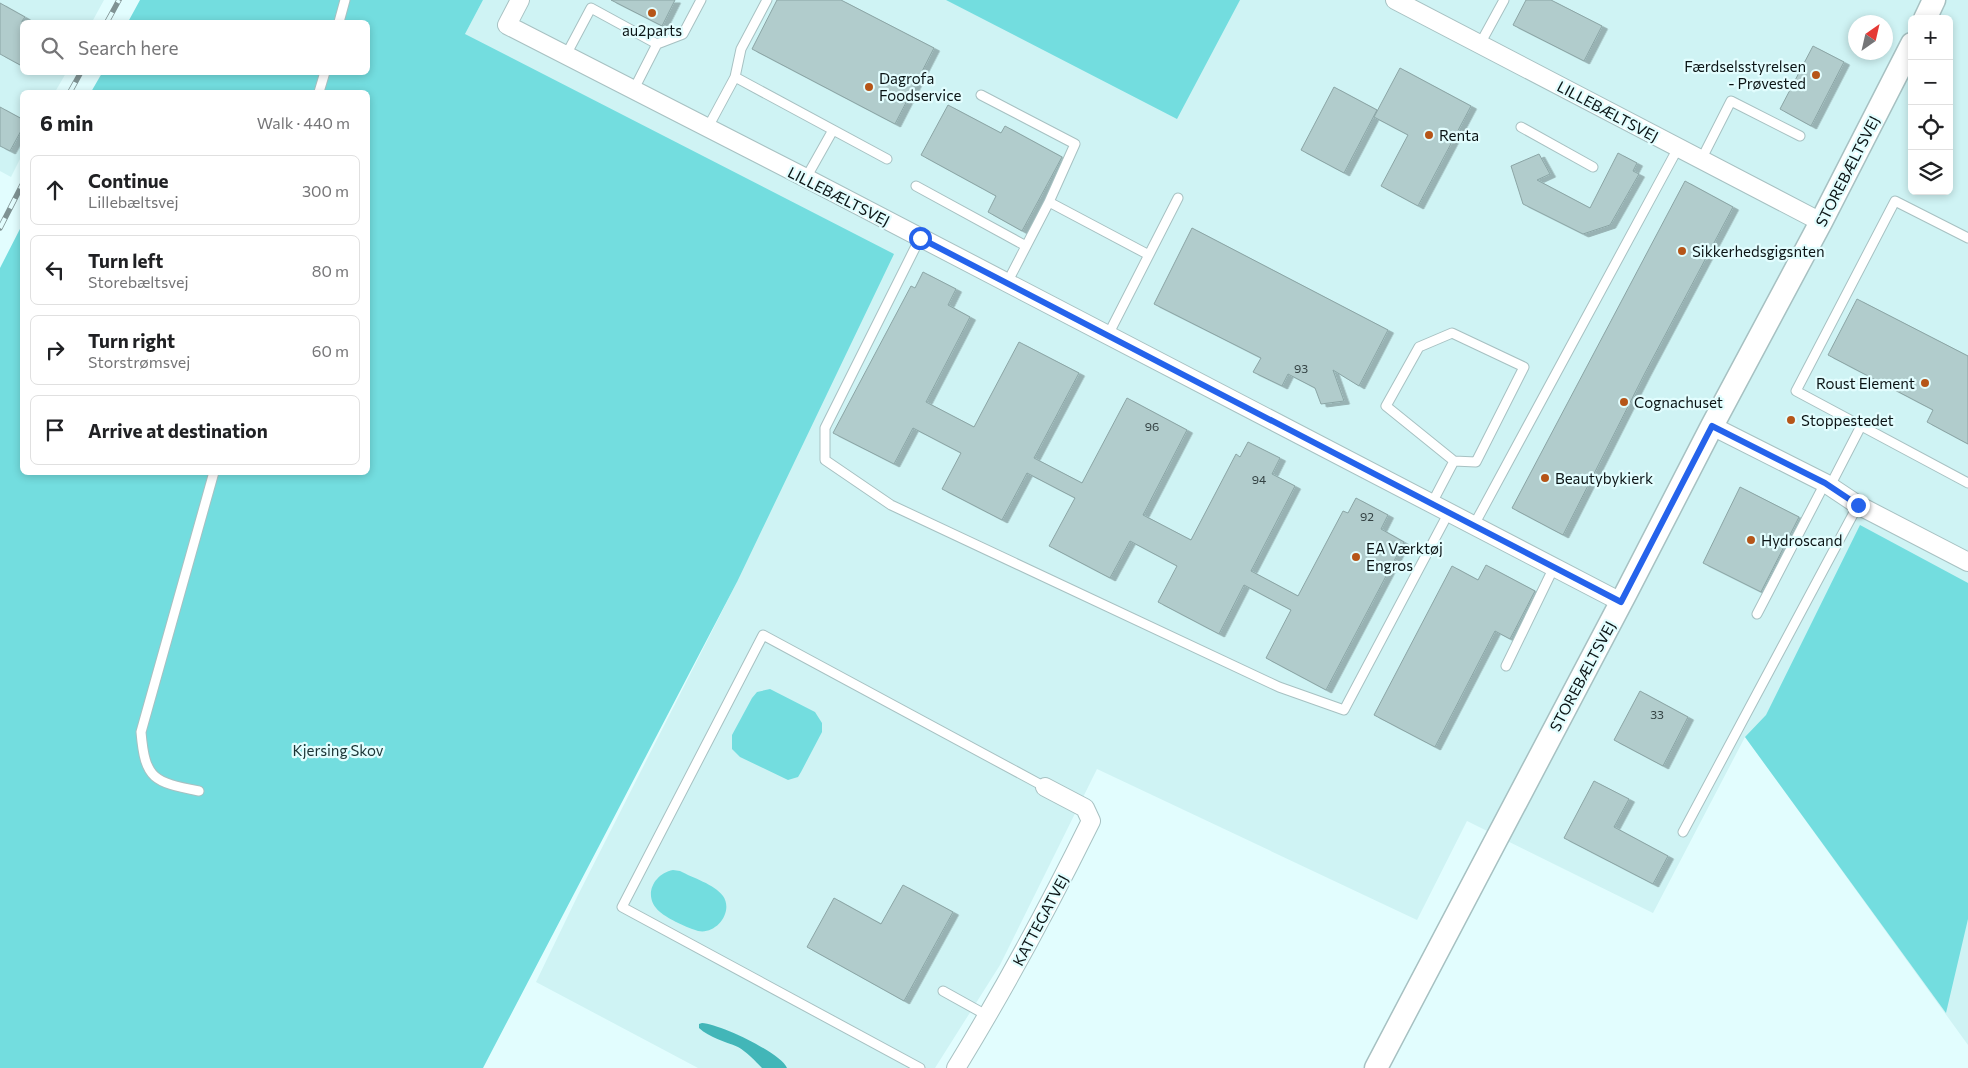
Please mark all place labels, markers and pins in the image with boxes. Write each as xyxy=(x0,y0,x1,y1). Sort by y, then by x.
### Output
marker: au2parts xyxy=(646,7,658,19)
place label: au2parts xyxy=(622,21,682,39)
place label: Færdselsstyrelsen - Prøvested xyxy=(1684,57,1806,92)
place label: Dagrofa Foodservice xyxy=(879,69,962,104)
marker: Færdselsstyrelsen - Prøvested xyxy=(1810,69,1822,81)
marker: Dagrofa Foodservice xyxy=(863,81,875,93)
place label: Renta xyxy=(1439,126,1479,144)
marker: Renta xyxy=(1423,129,1435,141)
place label: Sikkerhedsgigsnten xyxy=(1692,242,1825,260)
marker: Sikkerhedsgigsnten xyxy=(1676,245,1688,257)
place label: Roust Element xyxy=(1816,374,1915,392)
marker: Roust Element xyxy=(1919,377,1931,389)
place label: Cognachuset xyxy=(1634,393,1723,411)
marker: Cognachuset xyxy=(1618,396,1630,408)
place label: Stoppestedet xyxy=(1801,411,1894,429)
marker: Stoppestedet xyxy=(1785,414,1797,426)
place label: Beautybykierk xyxy=(1555,469,1653,487)
marker: Beautybykierk xyxy=(1539,472,1551,484)
place label: Hydroscand xyxy=(1761,531,1842,549)
marker: Hydroscand xyxy=(1745,534,1757,546)
place label: EA Værktøj Engros xyxy=(1366,539,1443,574)
marker: EA Værktøj Engros xyxy=(1350,551,1362,563)

